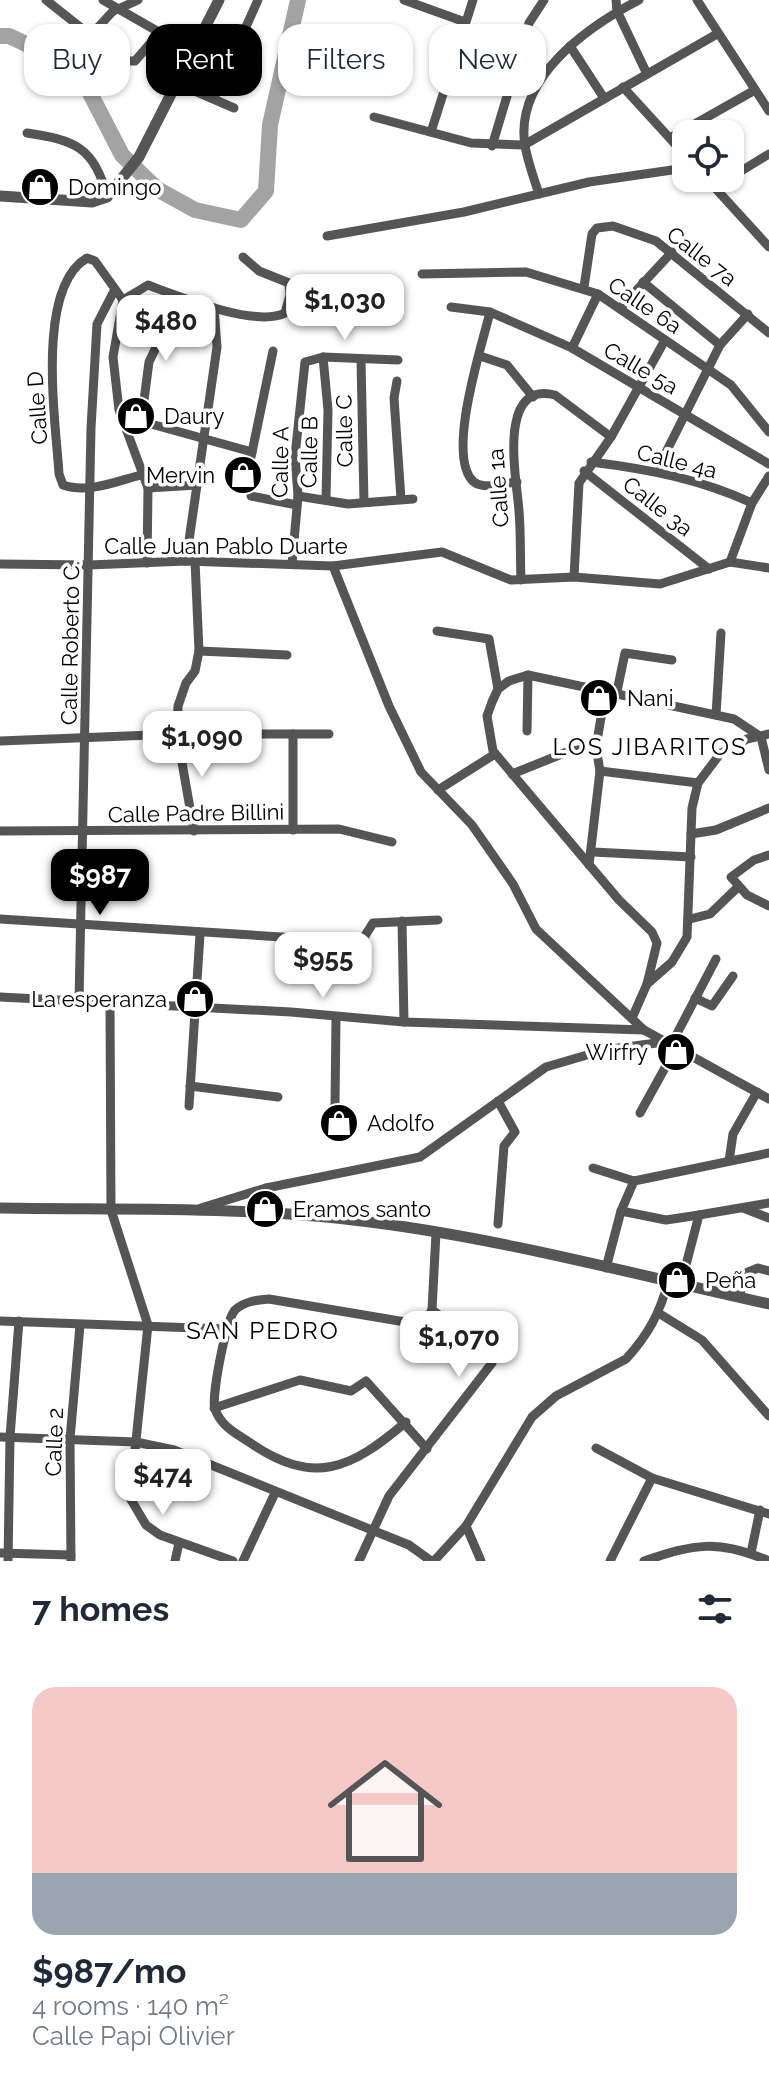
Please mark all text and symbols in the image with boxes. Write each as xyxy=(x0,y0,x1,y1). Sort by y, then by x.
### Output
chip: Buy xyxy=(24,24,130,96)
chip: Rent xyxy=(146,24,262,96)
chip: Filters xyxy=(278,24,413,96)
chip: New xyxy=(429,24,546,96)
map controls xyxy=(672,120,744,192)
button: locate xyxy=(672,120,744,192)
shop icon: Domingo xyxy=(19,166,61,208)
place label: Domingo xyxy=(68,174,161,200)
street label: Calle 7a xyxy=(662,221,742,291)
street label: Calle 6a xyxy=(603,271,687,339)
pin: $1,030 xyxy=(280,274,410,342)
text: $1,030 xyxy=(304,285,386,315)
pin: $480 xyxy=(119,295,213,363)
text: $480 xyxy=(135,306,198,336)
street label: Calle 5a xyxy=(599,336,683,400)
street label: Calle D xyxy=(21,371,53,445)
street label: Calle C xyxy=(330,394,358,468)
shop icon: Daury xyxy=(115,395,157,437)
place label: Daury xyxy=(164,403,224,429)
street label: Calle B xyxy=(295,416,323,488)
street label: Calle A xyxy=(266,426,294,498)
street label: Calle 4a xyxy=(634,439,720,483)
street label: Calle 1a xyxy=(482,448,514,528)
shop icon: Mervin xyxy=(222,454,264,496)
place label: Mervin xyxy=(146,462,215,488)
street label: Calle 3a xyxy=(618,471,698,541)
street label: Calle Juan Pablo Duarte xyxy=(104,533,348,559)
street label: Calle Roberto C. xyxy=(56,561,84,725)
shop icon: Nani xyxy=(578,677,620,719)
place label: Nani xyxy=(627,685,674,711)
pin: $1,090 xyxy=(137,711,267,779)
text: $1,090 xyxy=(161,722,243,752)
district label: LOS JIBARITOS xyxy=(553,732,747,761)
street label: Calle Padre Billini xyxy=(108,798,284,828)
pin: $987 xyxy=(53,849,147,917)
text: $987 xyxy=(69,860,131,890)
pin: $955 xyxy=(276,932,370,1000)
text: $955 xyxy=(293,943,353,973)
shop icon: La esperanza xyxy=(174,978,216,1020)
place label: La esperanza xyxy=(31,986,167,1012)
shop icon: Wirfry xyxy=(655,1031,697,1073)
place label: Wirfry xyxy=(586,1039,648,1065)
shop icon: Adolfo xyxy=(318,1102,360,1144)
place label: Adolfo xyxy=(367,1110,434,1136)
shop icon: Eramos santo xyxy=(244,1188,286,1230)
place label: Eramos santo xyxy=(293,1196,431,1222)
shop icon: Peña xyxy=(656,1259,698,1301)
place label: Peña xyxy=(705,1267,756,1293)
pin: $1,070 xyxy=(394,1311,524,1379)
district label: SAN PEDRO xyxy=(186,1316,340,1345)
text: $1,070 xyxy=(418,1322,500,1352)
street label: Calle 2 xyxy=(40,1407,68,1477)
pin: $474 xyxy=(116,1449,210,1517)
text: $474 xyxy=(133,1460,193,1490)
icon: filters xyxy=(693,1587,737,1631)
text: 7 homes xyxy=(32,1589,169,1629)
icon: home xyxy=(313,1739,457,1883)
text: $987/mo xyxy=(32,1951,186,1991)
text: 4 rooms · 140 m² xyxy=(32,1991,229,2021)
text: Calle Papi Olivier xyxy=(32,2021,235,2051)

